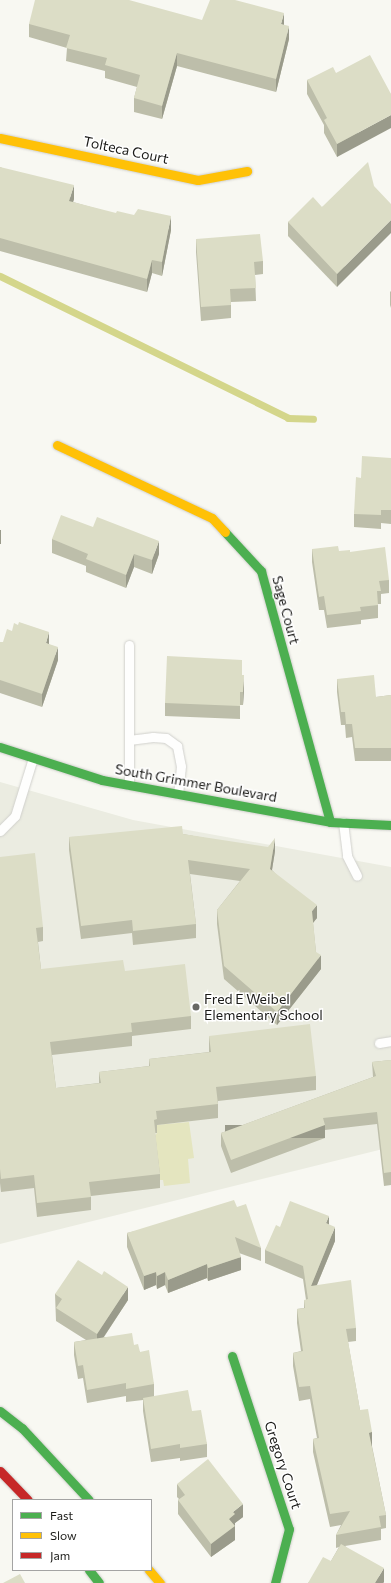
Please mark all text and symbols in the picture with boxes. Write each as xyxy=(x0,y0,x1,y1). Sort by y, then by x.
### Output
street label: Tolteca Court xyxy=(82,133,170,167)
street label: Sage Court xyxy=(269,574,303,646)
street label: South Grimmer Boulevard xyxy=(114,760,278,806)
place label: Fred E Weibel Elementary School xyxy=(204,991,323,1024)
marker: Fred E Weibel Elementary School xyxy=(191,1002,201,1012)
street label: Gregory Court xyxy=(261,1419,305,1511)
legend xyxy=(12,1499,152,1571)
text: Fast xyxy=(50,1508,73,1522)
text: Slow xyxy=(50,1528,77,1542)
text: Jam xyxy=(50,1548,70,1562)

